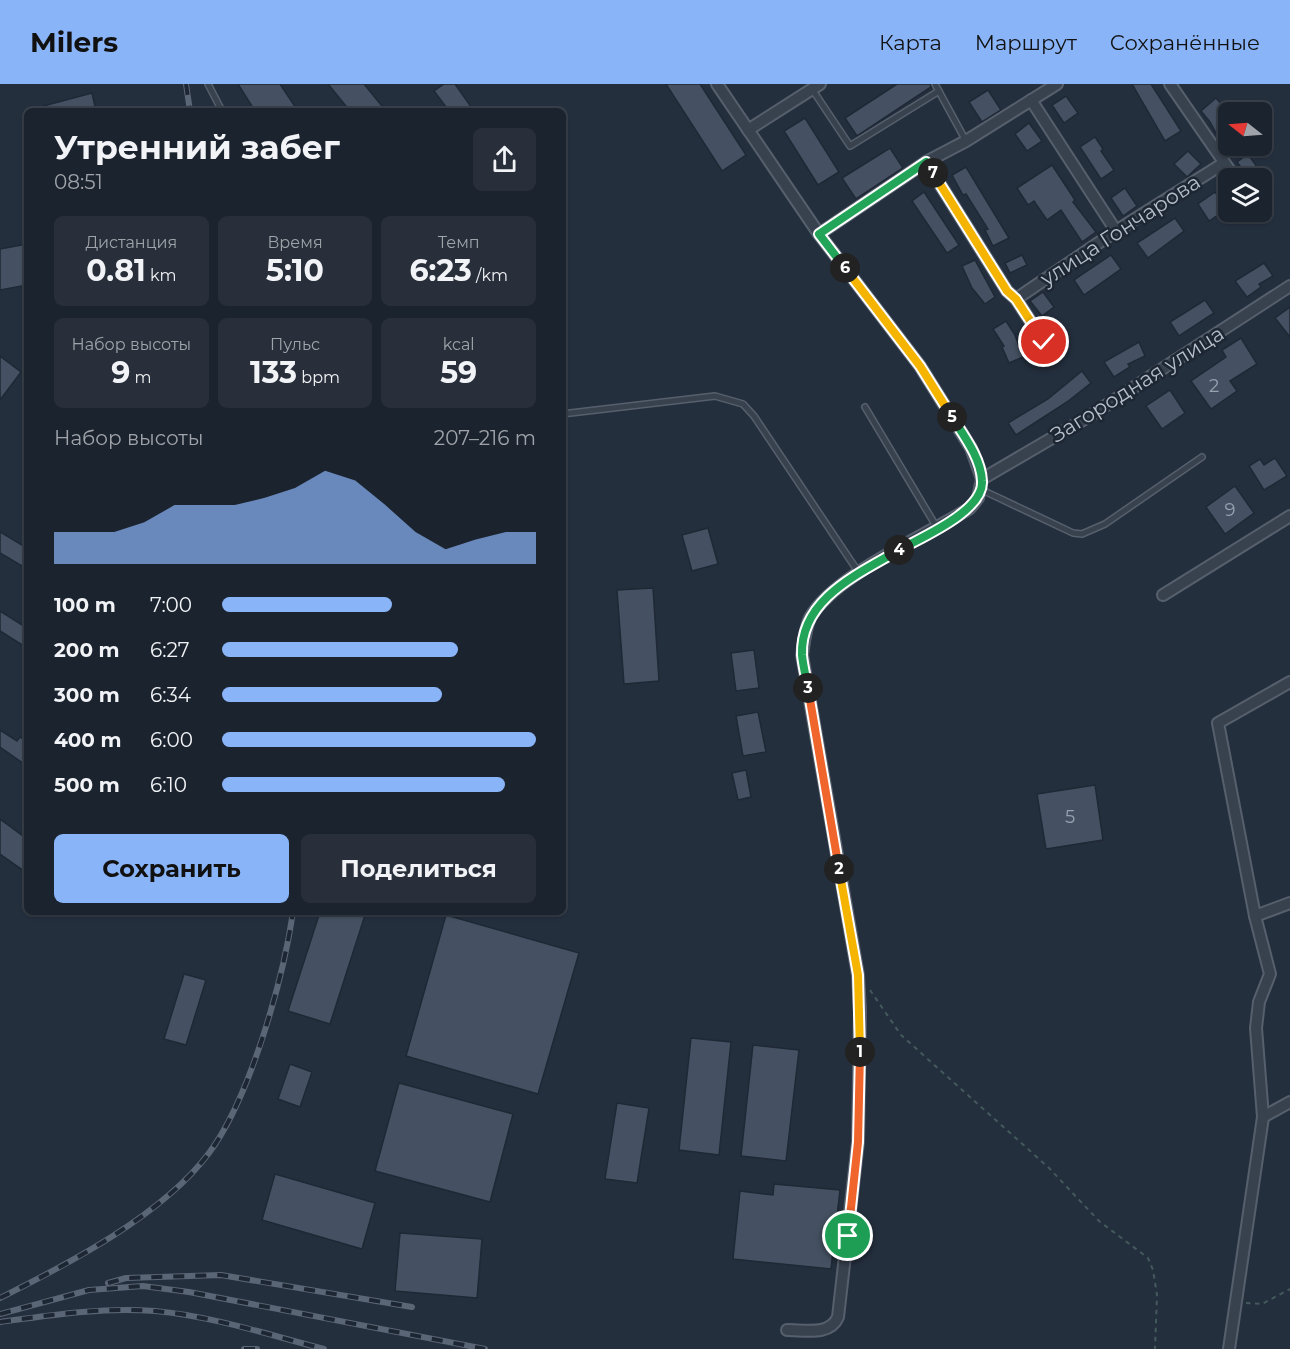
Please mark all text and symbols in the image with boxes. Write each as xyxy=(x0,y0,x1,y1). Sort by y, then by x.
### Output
text: Milers xyxy=(30,25,118,59)
text: Карта xyxy=(879,30,942,55)
text: Маршрут xyxy=(975,30,1077,55)
text: Сохранённые xyxy=(1110,30,1260,55)
north arrow xyxy=(1218,102,1272,156)
map controls xyxy=(1218,102,1272,222)
text: Утренний забег xyxy=(54,127,340,167)
button: share xyxy=(473,128,536,191)
pin: 7 xyxy=(918,158,948,188)
text: 7 xyxy=(928,163,938,182)
button: layers xyxy=(1218,168,1272,222)
street label: улица Гончарова xyxy=(1034,169,1205,292)
text: 08:51 xyxy=(54,170,103,194)
text: Дистанция xyxy=(85,233,177,252)
text: Время xyxy=(267,233,323,252)
text: Темп xyxy=(438,233,480,252)
text: 0.81 xyxy=(86,252,146,289)
text: 5:10 xyxy=(266,252,324,289)
text: 6:23 xyxy=(409,252,472,289)
pin: 6 xyxy=(830,253,860,283)
text: 6 xyxy=(840,258,850,277)
text: km xyxy=(146,266,176,285)
text: /km xyxy=(472,266,508,285)
pin xyxy=(1018,316,1069,367)
street label: Загородная улица xyxy=(1046,320,1228,448)
icon: check xyxy=(1027,325,1060,358)
text: Набор высоты xyxy=(72,335,191,354)
text: Пульс xyxy=(270,335,320,354)
text: kcal xyxy=(443,335,475,354)
text: 9 xyxy=(111,354,130,391)
text: 133 xyxy=(250,354,297,391)
text: 59 xyxy=(440,354,477,391)
text: m xyxy=(130,368,151,387)
text: bpm xyxy=(297,368,340,387)
house number: 2 xyxy=(1209,375,1219,397)
pin: 5 xyxy=(937,402,967,432)
text: 5 xyxy=(947,407,957,426)
text: Набор высоты xyxy=(54,426,203,450)
text: 207–216 m xyxy=(434,426,536,450)
house number: 9 xyxy=(1225,499,1236,521)
pin: 4 xyxy=(884,535,914,565)
text: 4 xyxy=(893,540,905,559)
text: 100 m xyxy=(54,593,116,617)
text: 7:00 xyxy=(150,593,192,617)
text: 200 m xyxy=(54,638,120,662)
text: 6:27 xyxy=(150,638,190,662)
pin: 3 xyxy=(793,673,823,703)
text: 3 xyxy=(803,678,813,697)
text: 300 m xyxy=(54,683,120,707)
text: 6:34 xyxy=(150,683,191,707)
text: 400 m xyxy=(54,728,122,752)
text: 6:00 xyxy=(150,728,193,752)
text: 500 m xyxy=(54,773,120,797)
text: 6:10 xyxy=(150,773,187,797)
house number: 5 xyxy=(1065,806,1075,828)
button: Сохранить xyxy=(54,834,289,903)
button: Поделиться xyxy=(301,834,536,903)
pin: 2 xyxy=(824,854,854,884)
text: 2 xyxy=(834,859,844,878)
pin: 1 xyxy=(845,1037,875,1067)
text: 1 xyxy=(857,1042,863,1061)
pin xyxy=(822,1210,873,1261)
icon: arrive xyxy=(831,1219,864,1252)

